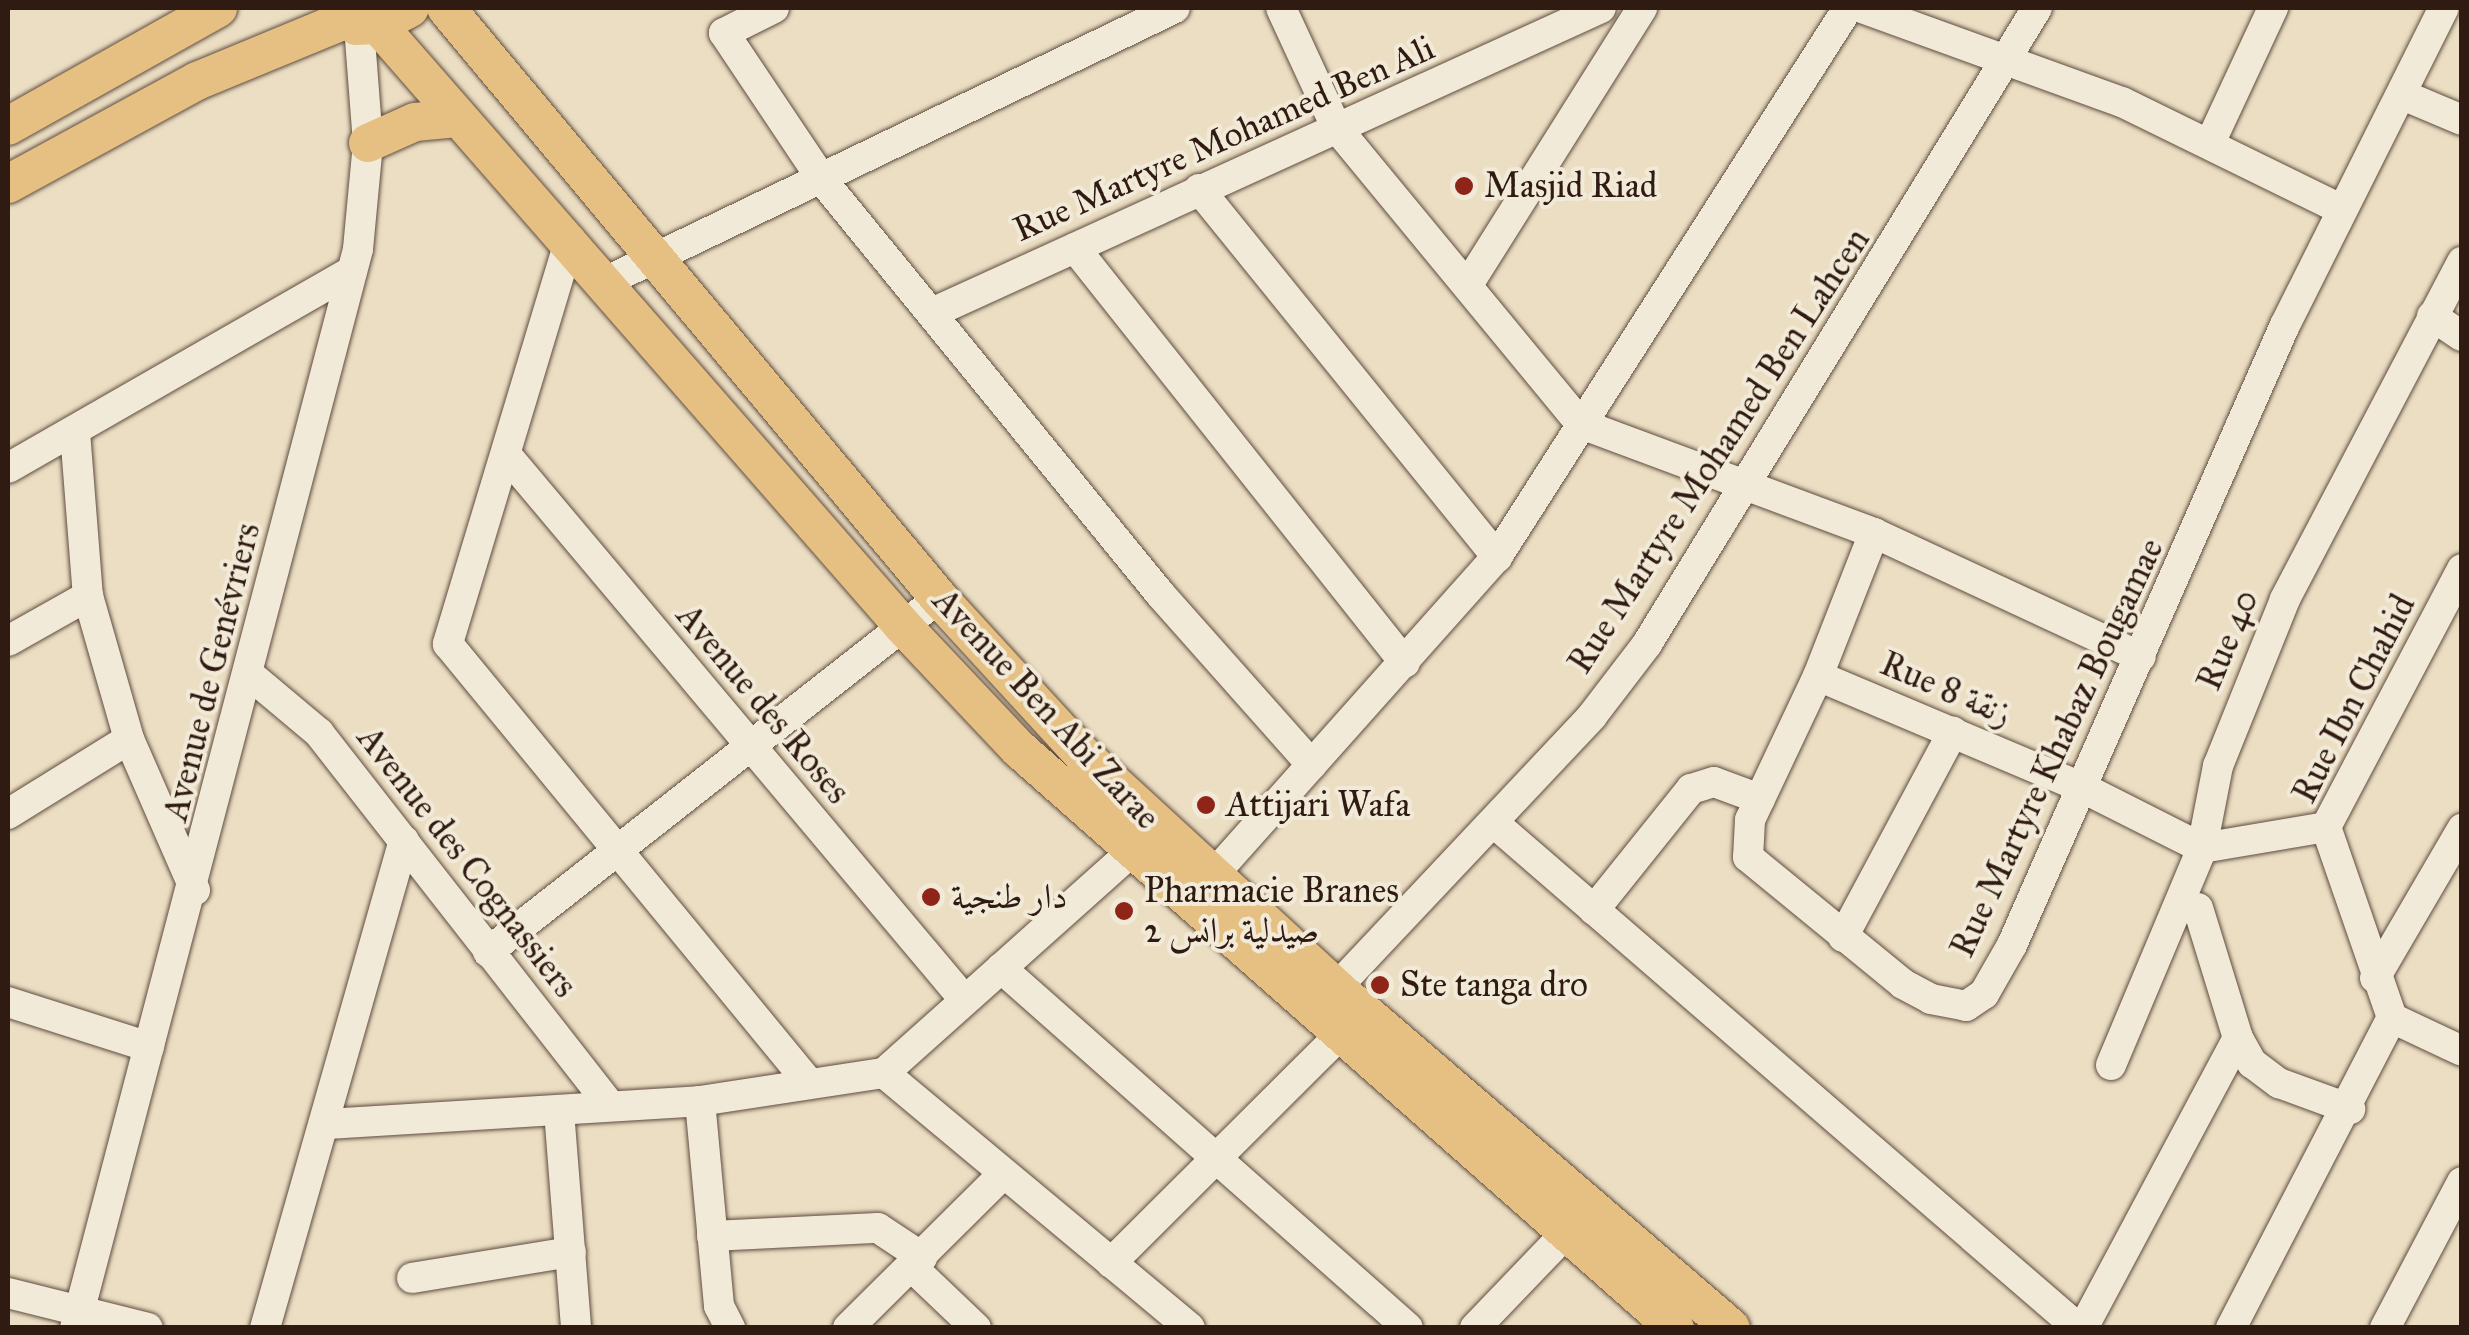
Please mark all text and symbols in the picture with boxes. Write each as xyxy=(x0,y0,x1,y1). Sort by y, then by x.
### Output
street label: Rue Martyre Mohamed Ben Ali xyxy=(1007,27,1441,251)
place label: Masjid Riad xyxy=(1484,165,1657,207)
marker: Masjid Riad xyxy=(1453,175,1475,197)
street label: Rue Martyre Mohamed Ben Lahcen xyxy=(1559,221,1879,681)
street label: Avenue de Genévriers xyxy=(155,519,269,825)
street label: Rue Martyre Khabaz Bougamae xyxy=(1941,532,2173,964)
street label: Avenue Ben Abi Zarae xyxy=(924,580,1168,838)
street label: Rue 40 xyxy=(2188,583,2268,697)
street label: Rue Ibn Chahid xyxy=(2284,588,2424,810)
street label: Avenue des Roses xyxy=(667,596,859,812)
street label: Rue 8 زنقة xyxy=(1874,643,2018,735)
street label: Avenue des Cognassiers xyxy=(348,718,586,1006)
place label: Attijari Wafa xyxy=(1226,784,1410,826)
marker: Attijari Wafa xyxy=(1195,794,1217,816)
place label: Pharmacie Branes 2 صيدلية برانس xyxy=(1144,870,1399,952)
place label: دار طنجية xyxy=(951,876,1067,918)
marker: دار طنجية xyxy=(920,886,942,908)
marker: Pharmacie Branes 2 صيدلية برانس xyxy=(1113,900,1135,922)
place label: Ste tanga dro xyxy=(1400,964,1588,1006)
marker: Ste tanga dro xyxy=(1369,974,1391,996)

